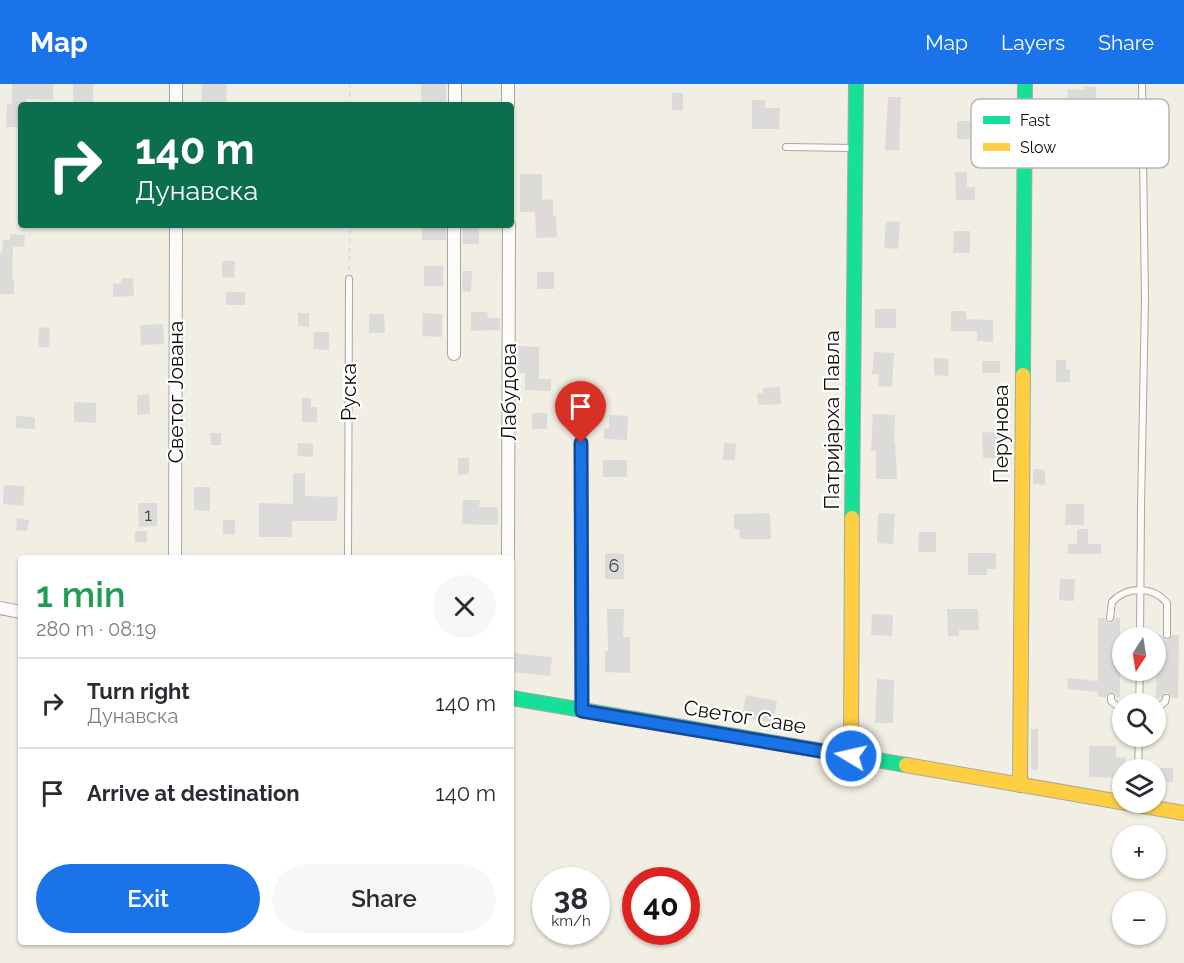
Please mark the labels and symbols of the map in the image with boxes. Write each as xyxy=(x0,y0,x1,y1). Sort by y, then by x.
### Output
legend xyxy=(971,99,1169,168)
text: Fast xyxy=(1020,111,1051,130)
text: Slow xyxy=(1020,138,1056,157)
street label: Светог Јована xyxy=(163,321,188,463)
street label: Патријарха Павла xyxy=(819,330,844,510)
street label: Лабудова xyxy=(496,343,521,441)
street label: Руска xyxy=(336,363,361,421)
pin xyxy=(555,381,606,443)
street label: Перунова xyxy=(988,385,1013,483)
house number: 1 xyxy=(144,504,152,525)
house number: 6 xyxy=(609,555,620,576)
north arrow xyxy=(1112,627,1166,681)
street label: Светог Саве xyxy=(682,694,808,739)
position arrow xyxy=(819,724,883,788)
speed limit sign: 40 xyxy=(622,867,700,945)

